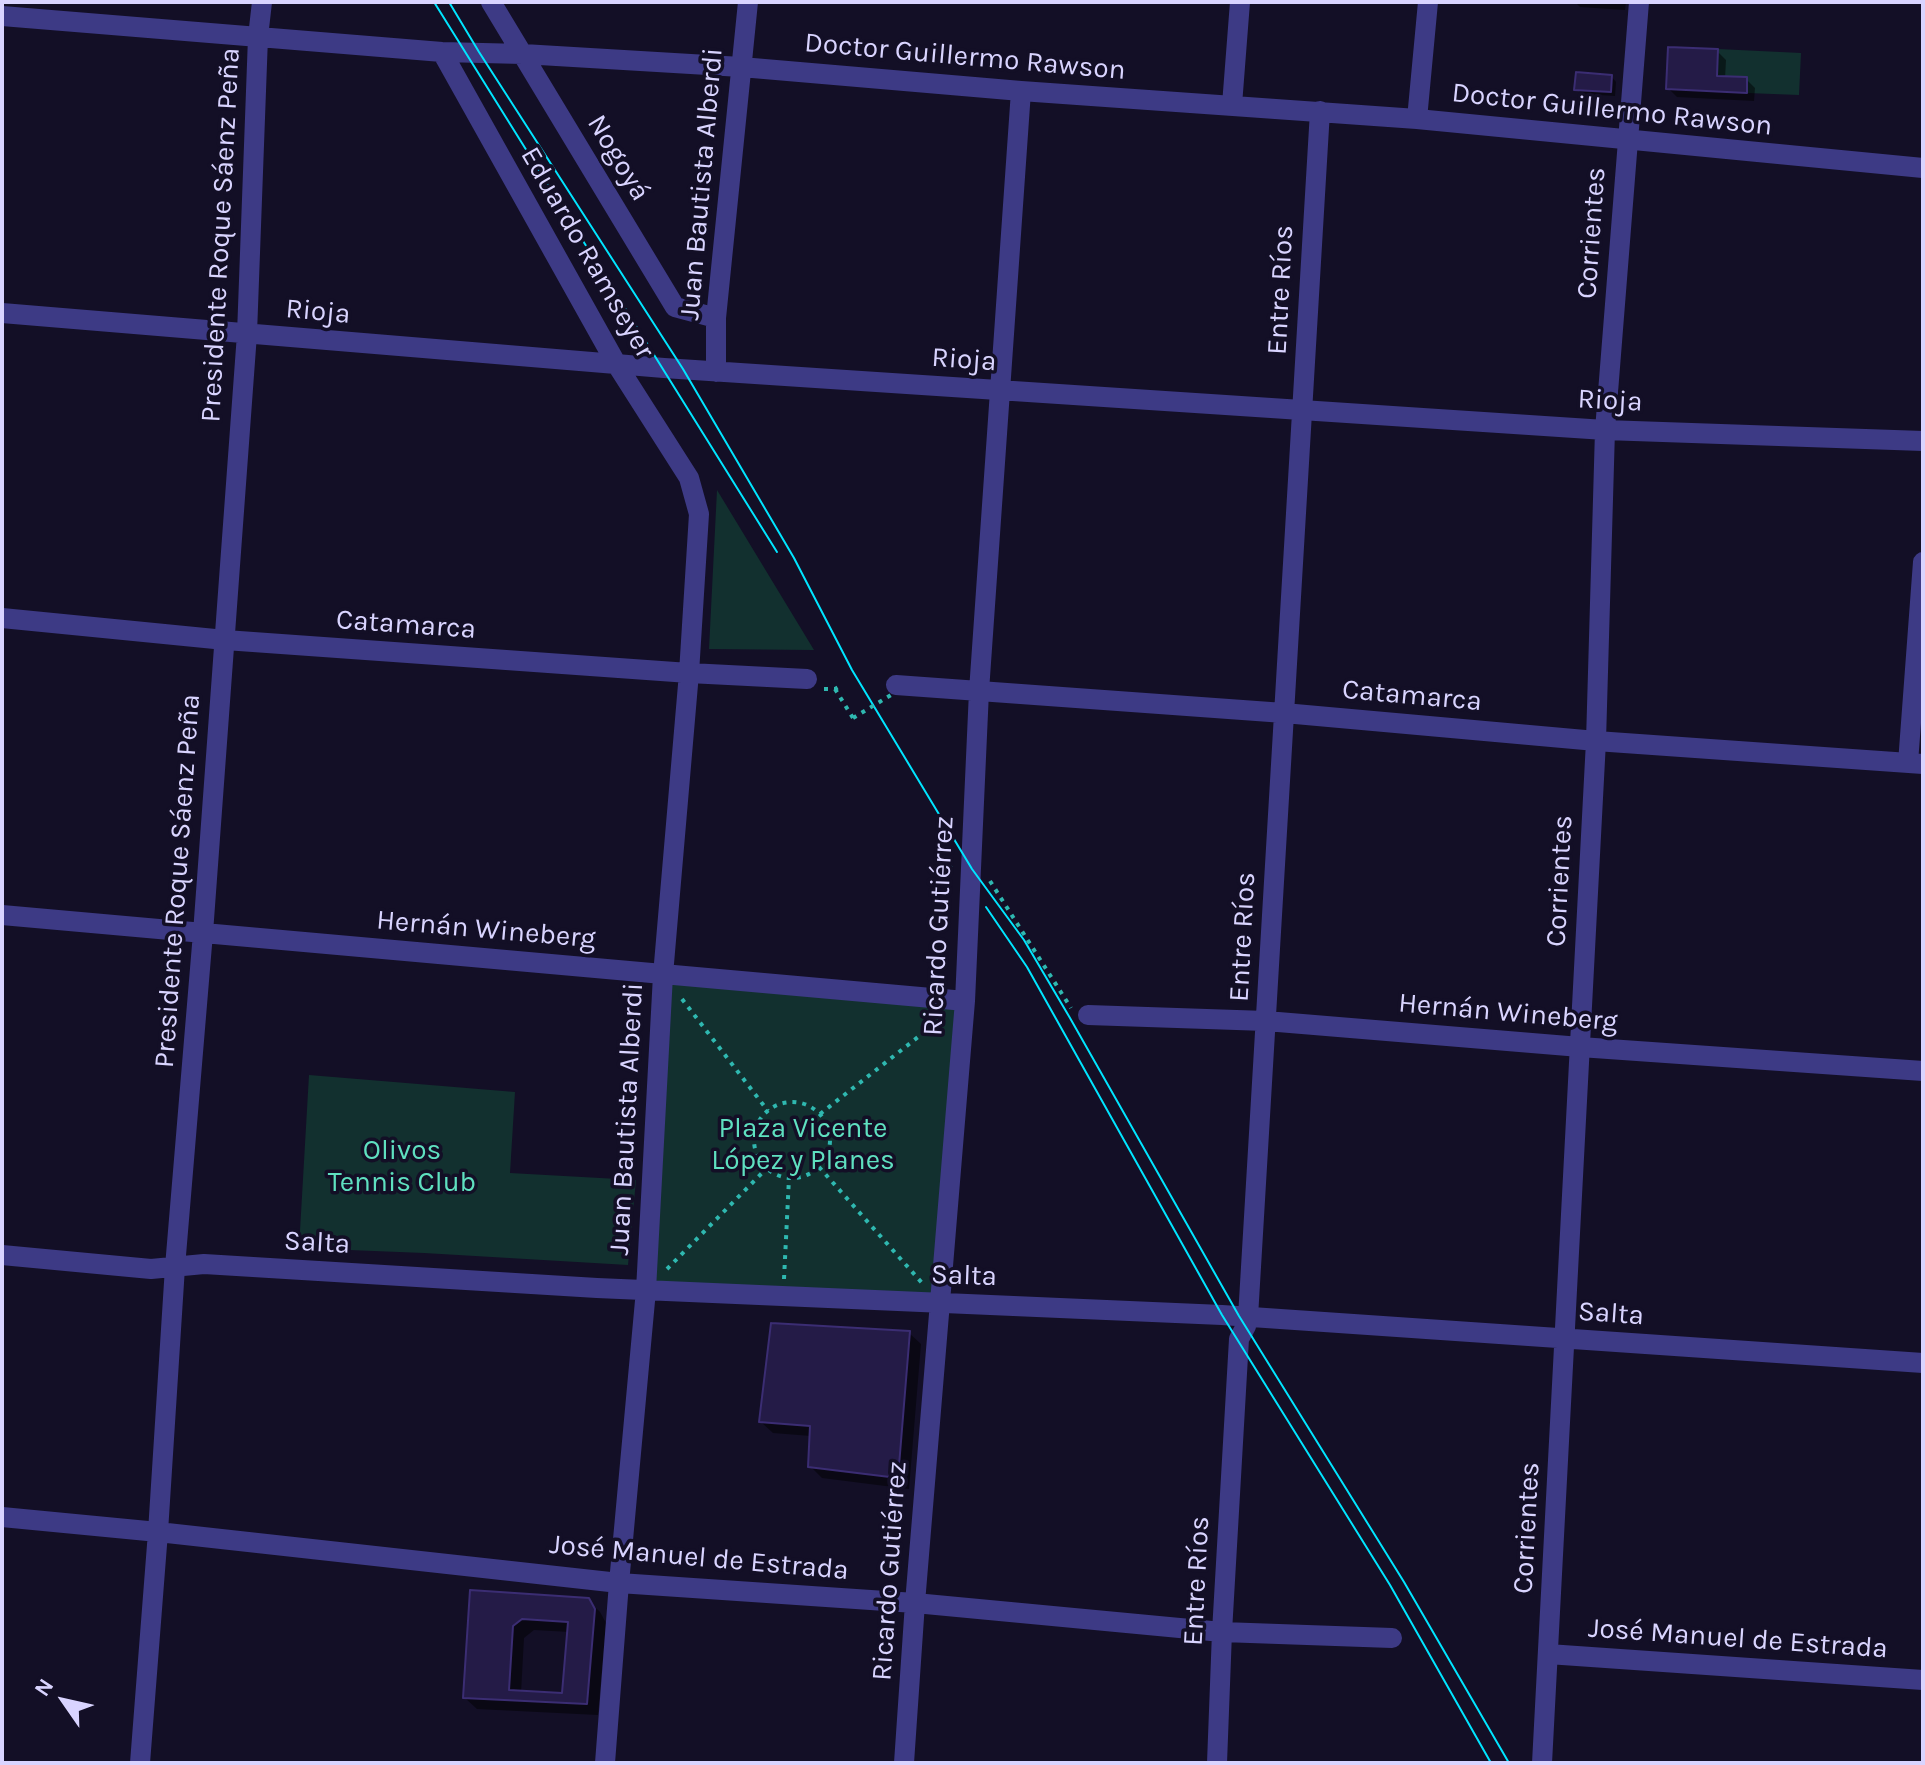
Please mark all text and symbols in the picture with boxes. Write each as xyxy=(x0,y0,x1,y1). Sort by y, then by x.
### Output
street label: Doctor Guillermo Rawson xyxy=(803,26,1127,88)
street label: Juan Bautista Alberdi xyxy=(673,46,731,322)
street label: Presidente Roque Sáenz Peña xyxy=(194,47,248,423)
street label: Doctor Guillermo Rawson xyxy=(1450,76,1774,144)
street label: Nogoyá xyxy=(579,109,657,207)
street label: Eduardo Ramseyer xyxy=(513,141,661,365)
street label: Corrientes xyxy=(1571,166,1613,300)
street label: Entre Ríos xyxy=(1261,224,1301,356)
street label: Rioja xyxy=(284,292,352,332)
street label: Rioja xyxy=(930,341,998,379)
street label: Rioja xyxy=(1577,383,1643,419)
street label: Catamarca xyxy=(335,603,477,647)
street label: Catamarca xyxy=(1341,673,1483,719)
street label: Presidente Roque Sáenz Peña xyxy=(148,693,208,1069)
street label: Corrientes xyxy=(1540,814,1580,948)
street label: Ricardo Gutiérrez xyxy=(916,815,962,1037)
street label: Entre Ríos xyxy=(1223,871,1263,1003)
street label: Hernán Wineberg xyxy=(375,904,597,956)
street label: Juan Bautista Alberdi xyxy=(603,982,651,1256)
street label: Hernán Wineberg xyxy=(1397,987,1619,1039)
park label: Plaza Vicente López y Planes xyxy=(711,1112,895,1178)
park label: Olivos Tennis Club xyxy=(328,1134,476,1200)
street label: Salta xyxy=(283,1224,351,1262)
street label: Salta xyxy=(930,1258,998,1294)
street label: Salta xyxy=(1577,1295,1645,1333)
street label: Ricardo Gutiérrez xyxy=(866,1460,914,1682)
street label: Corrientes xyxy=(1507,1461,1547,1595)
street label: Entre Ríos xyxy=(1177,1515,1217,1647)
street label: José Manuel de Estrada xyxy=(548,1528,850,1588)
street label: José Manuel de Estrada xyxy=(1587,1612,1889,1666)
north arrow xyxy=(24,1661,104,1741)
text: N xyxy=(29,1674,59,1701)

